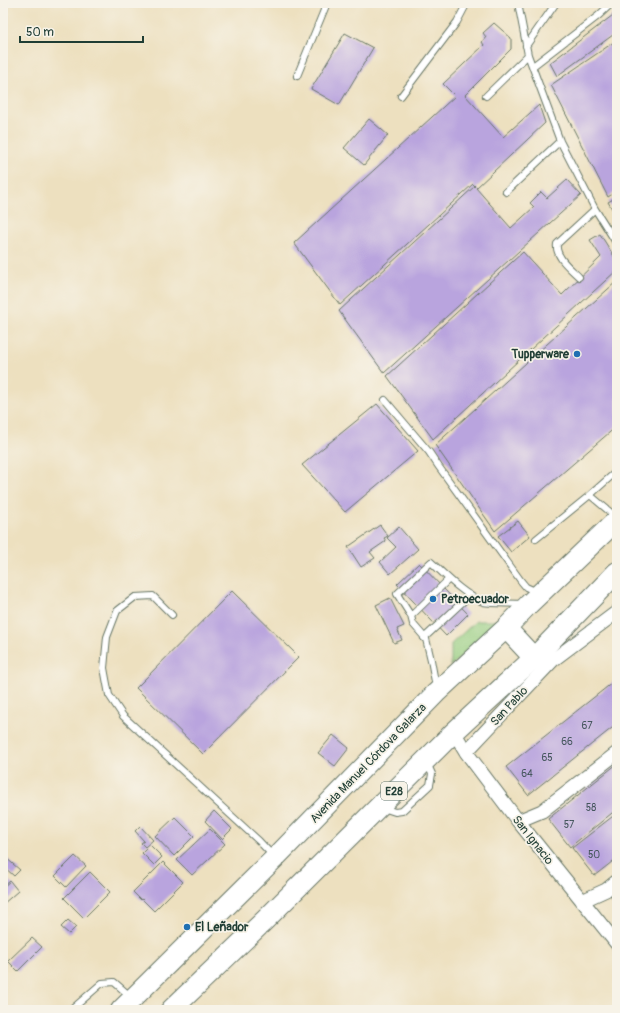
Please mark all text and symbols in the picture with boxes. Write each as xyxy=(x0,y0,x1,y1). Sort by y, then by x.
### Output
scale bar xyxy=(20,18,143,44)
text: 50 m xyxy=(26,25,54,40)
place label: Tupperware xyxy=(510,347,570,362)
marker: Tupperware xyxy=(572,349,582,359)
place label: Petroecuador xyxy=(441,592,510,607)
marker: Petroecuador xyxy=(428,594,438,604)
street label: San Pablo xyxy=(487,683,532,729)
street label: Avenida Manuel Córdova Galarza xyxy=(307,700,430,826)
house number: 67 xyxy=(581,720,593,732)
house number: 66 xyxy=(561,736,573,748)
house number: 65 xyxy=(541,752,553,764)
house number: 64 xyxy=(521,768,533,780)
road number: E28 xyxy=(381,782,407,800)
house number: 58 xyxy=(586,802,596,814)
street label: San Ignacio xyxy=(509,813,557,868)
house number: 57 xyxy=(564,819,575,831)
house number: 50 xyxy=(588,849,600,861)
place label: El Leñador xyxy=(195,920,249,935)
marker: El Leñador xyxy=(182,922,192,932)

